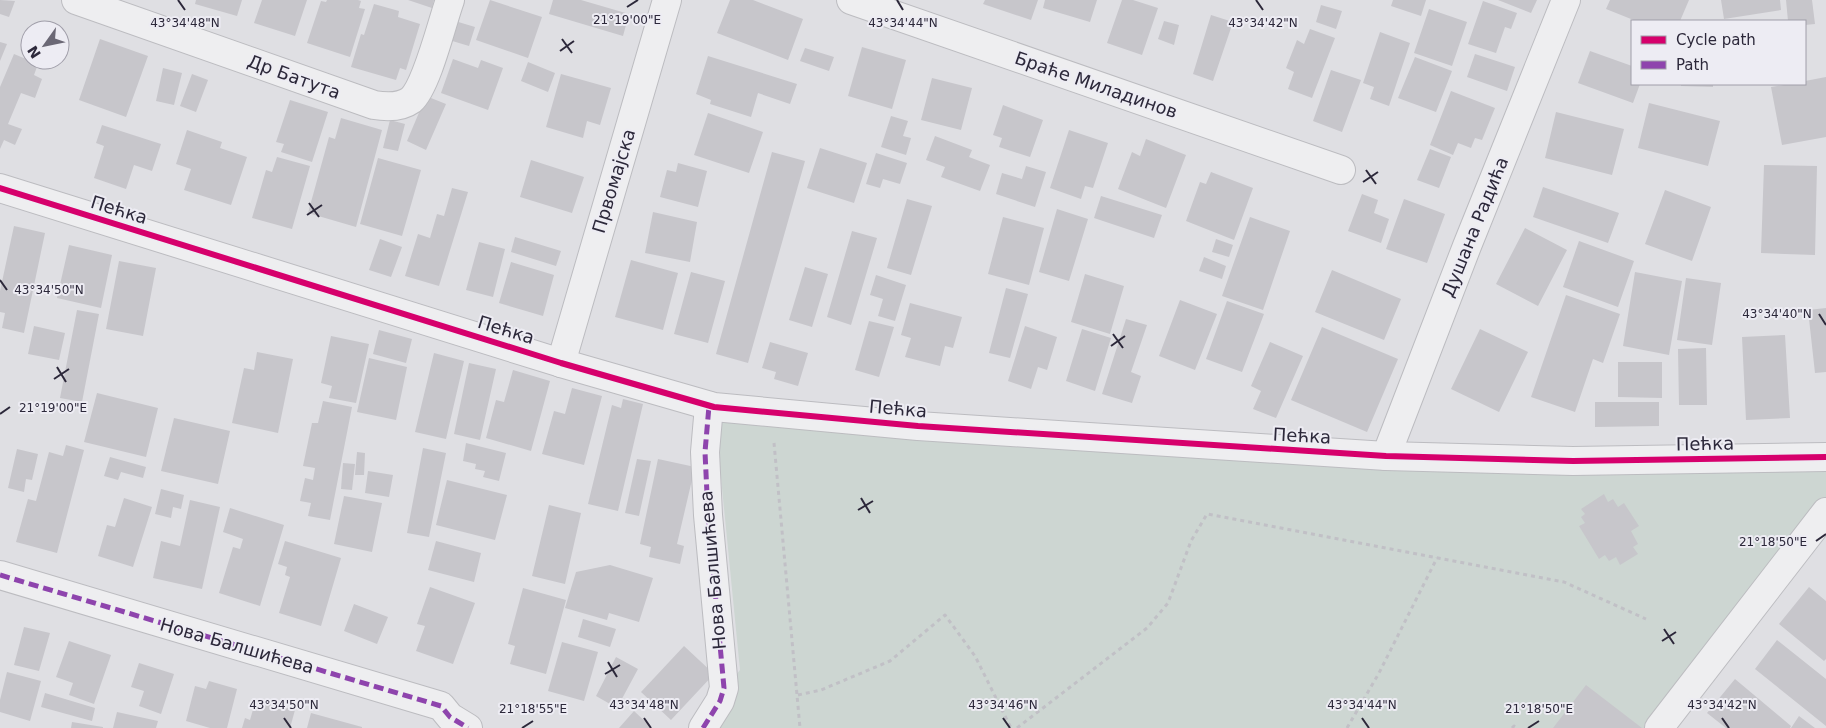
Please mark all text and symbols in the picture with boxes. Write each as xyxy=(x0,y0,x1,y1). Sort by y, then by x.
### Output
text: 21°19'00"E xyxy=(593,13,661,27)
text: 43°34'48"N xyxy=(150,16,220,30)
text: 43°34'44"N xyxy=(868,16,938,30)
text: 43°34'42"N xyxy=(1228,16,1298,30)
north arrow xyxy=(20,20,70,70)
legend xyxy=(1631,20,1806,85)
text: Cycle path xyxy=(1676,31,1756,49)
text: N xyxy=(24,43,44,61)
street label: Браће Миладинов xyxy=(1012,47,1180,122)
street label: Др Батута xyxy=(245,50,343,103)
text: Path xyxy=(1676,56,1709,74)
street label: Првомајска xyxy=(588,126,639,236)
street label: Душана Радића xyxy=(1437,154,1512,300)
street label: Пећка xyxy=(88,191,150,228)
text: 43°34'50"N xyxy=(14,283,84,297)
text: 43°34'40"N xyxy=(1742,307,1812,321)
street label: Пећка xyxy=(475,311,537,348)
street label: Пећка xyxy=(868,396,928,422)
text: 21°19'00"E xyxy=(19,401,87,415)
street label: Пећка xyxy=(1272,423,1332,448)
street label: Пећка xyxy=(1676,432,1734,455)
street label: Нова Балшићева xyxy=(695,490,730,650)
text: 21°18'50"E xyxy=(1739,535,1807,549)
street label: Нова Балшићева xyxy=(158,613,317,678)
text: 43°34'50"N xyxy=(249,698,319,712)
text: 43°34'48"N xyxy=(609,698,679,712)
text: 43°34'46"N xyxy=(968,698,1038,712)
text: 43°34'44"N xyxy=(1327,698,1397,712)
text: 43°34'42"N xyxy=(1687,698,1757,712)
text: 21°18'55"E xyxy=(499,702,567,716)
text: 21°18'50"E xyxy=(1505,702,1573,716)

